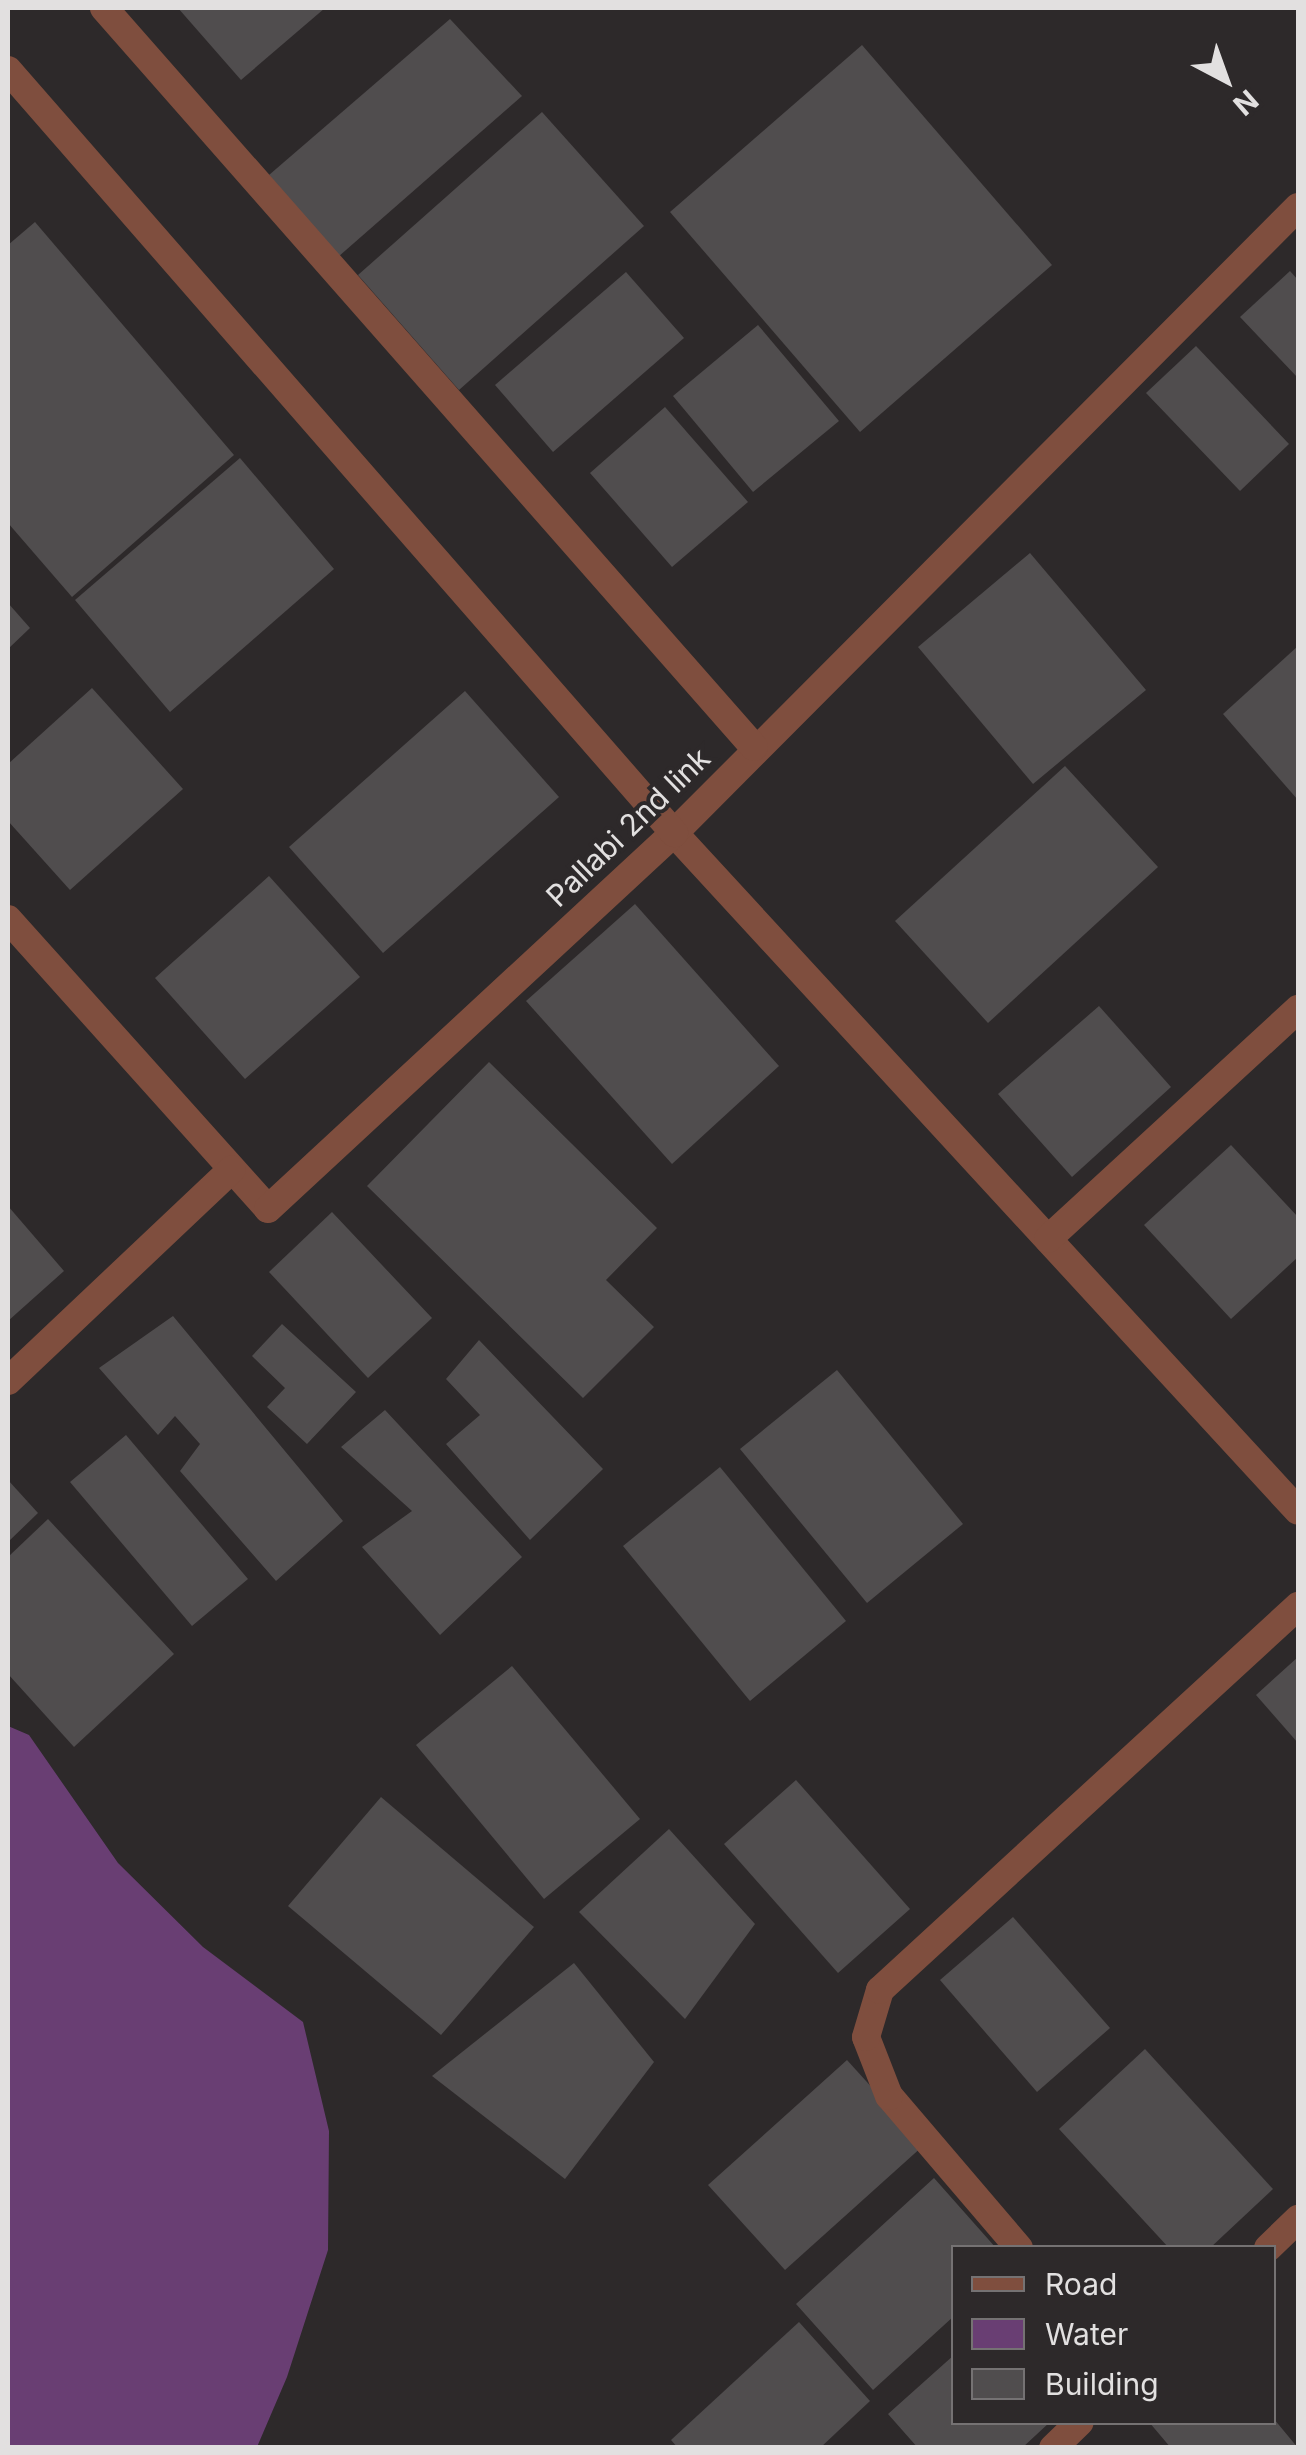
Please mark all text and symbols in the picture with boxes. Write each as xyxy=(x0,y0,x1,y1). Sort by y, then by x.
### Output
north arrow xyxy=(1176,30,1276,130)
text: N xyxy=(1226,83,1265,122)
street label: Pallabi 2nd link xyxy=(539,740,717,914)
legend xyxy=(951,2245,1276,2425)
text: Road xyxy=(1045,2266,1117,2302)
text: Water xyxy=(1045,2316,1128,2352)
text: Building xyxy=(1045,2366,1159,2402)

